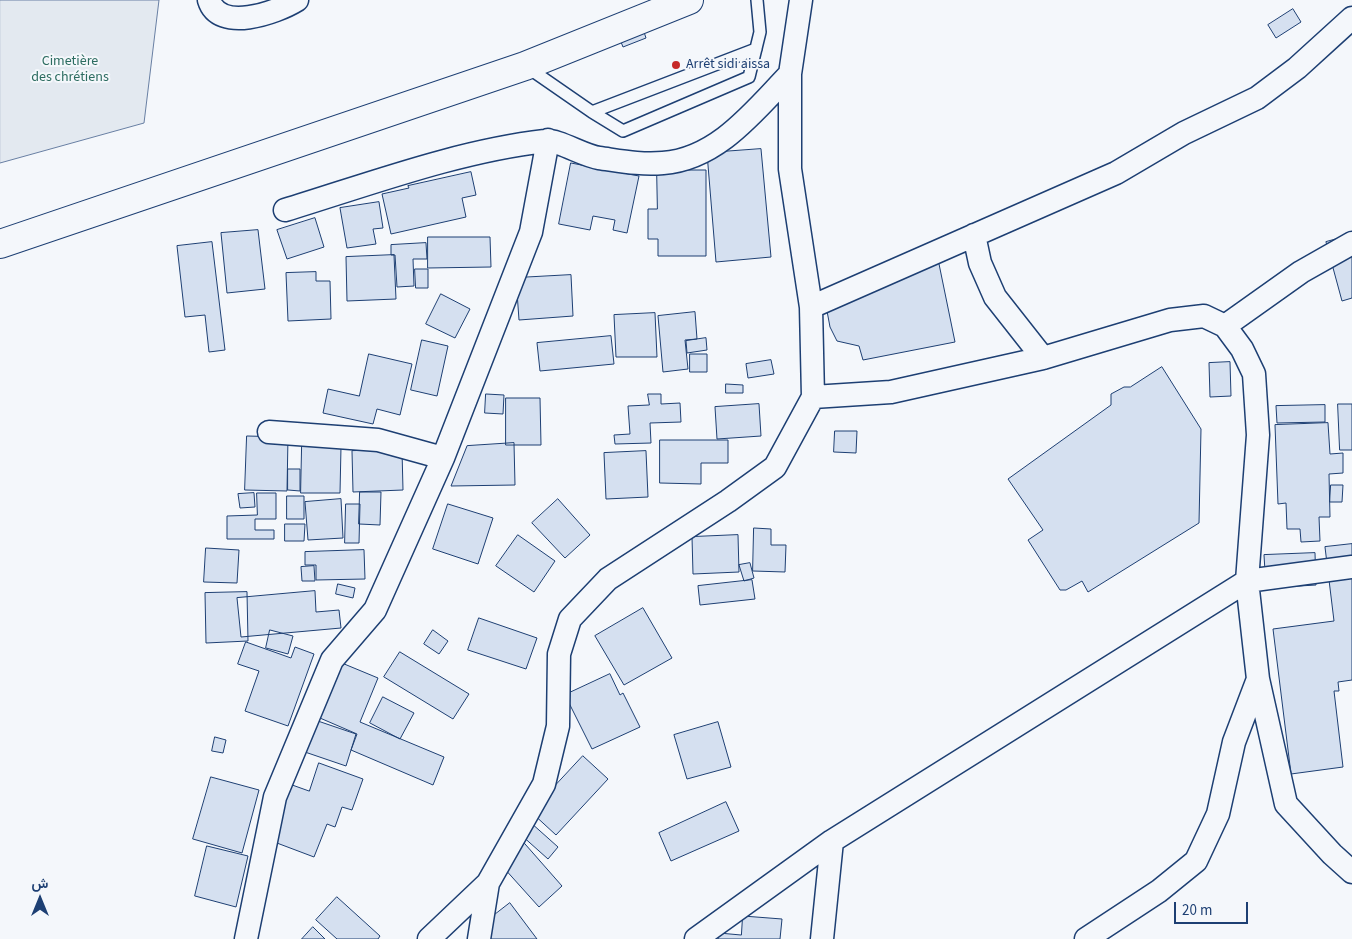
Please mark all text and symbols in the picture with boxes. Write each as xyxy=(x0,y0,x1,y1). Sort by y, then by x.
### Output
park label: Cimetière des chrétiens xyxy=(31,54,109,86)
place label: Arrêt sidi aissa xyxy=(686,57,770,73)
marker: Arrêt sidi aissa xyxy=(670,59,682,71)
north arrow xyxy=(15,874,65,924)
text: ش xyxy=(32,874,48,894)
scale bar xyxy=(1177,892,1251,924)
text: 20 m xyxy=(1182,900,1212,921)

